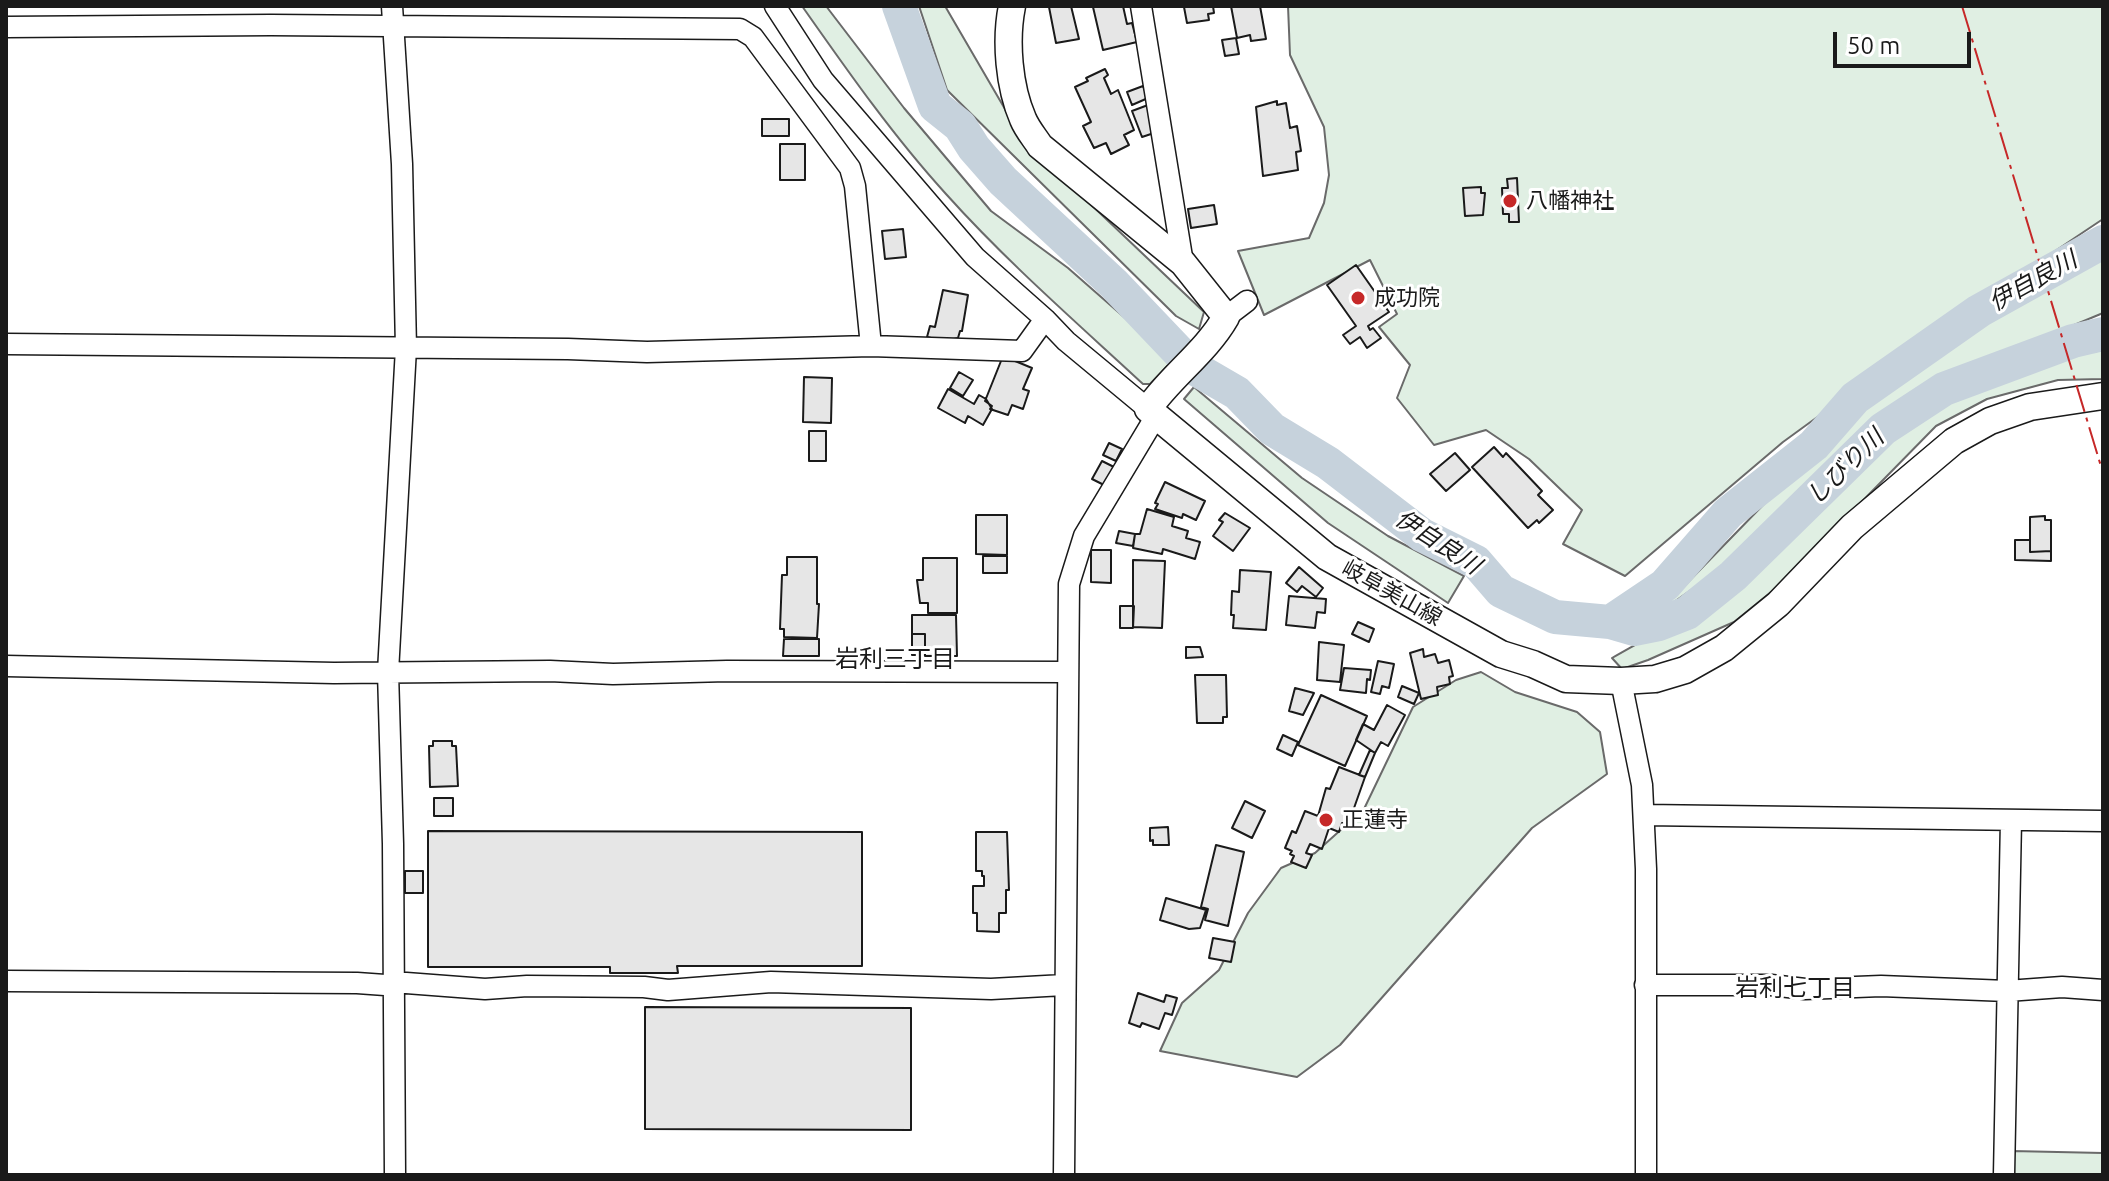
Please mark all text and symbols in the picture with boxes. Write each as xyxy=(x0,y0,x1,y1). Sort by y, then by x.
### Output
scale bar xyxy=(1837,16,1975,66)
text: 50 m xyxy=(1847,32,1900,59)
place label: 八幡神社 xyxy=(1526,188,1614,214)
marker: 八幡神社 xyxy=(1501,192,1519,210)
water label: 伊自良川 xyxy=(1984,245,2082,317)
place label: 成功院 xyxy=(1374,285,1440,311)
marker: 成功院 xyxy=(1349,289,1367,307)
water label: しびり川 xyxy=(1800,423,1890,511)
water label: 伊自良川 xyxy=(1390,504,1486,580)
street label: 岐阜美山線 xyxy=(1337,555,1447,631)
district label: 岩利三丁目 xyxy=(835,645,955,673)
place label: 正蓮寺 xyxy=(1342,807,1408,833)
marker: 正蓮寺 xyxy=(1317,811,1335,829)
district label: 岩利七丁目 xyxy=(1735,974,1855,1002)

